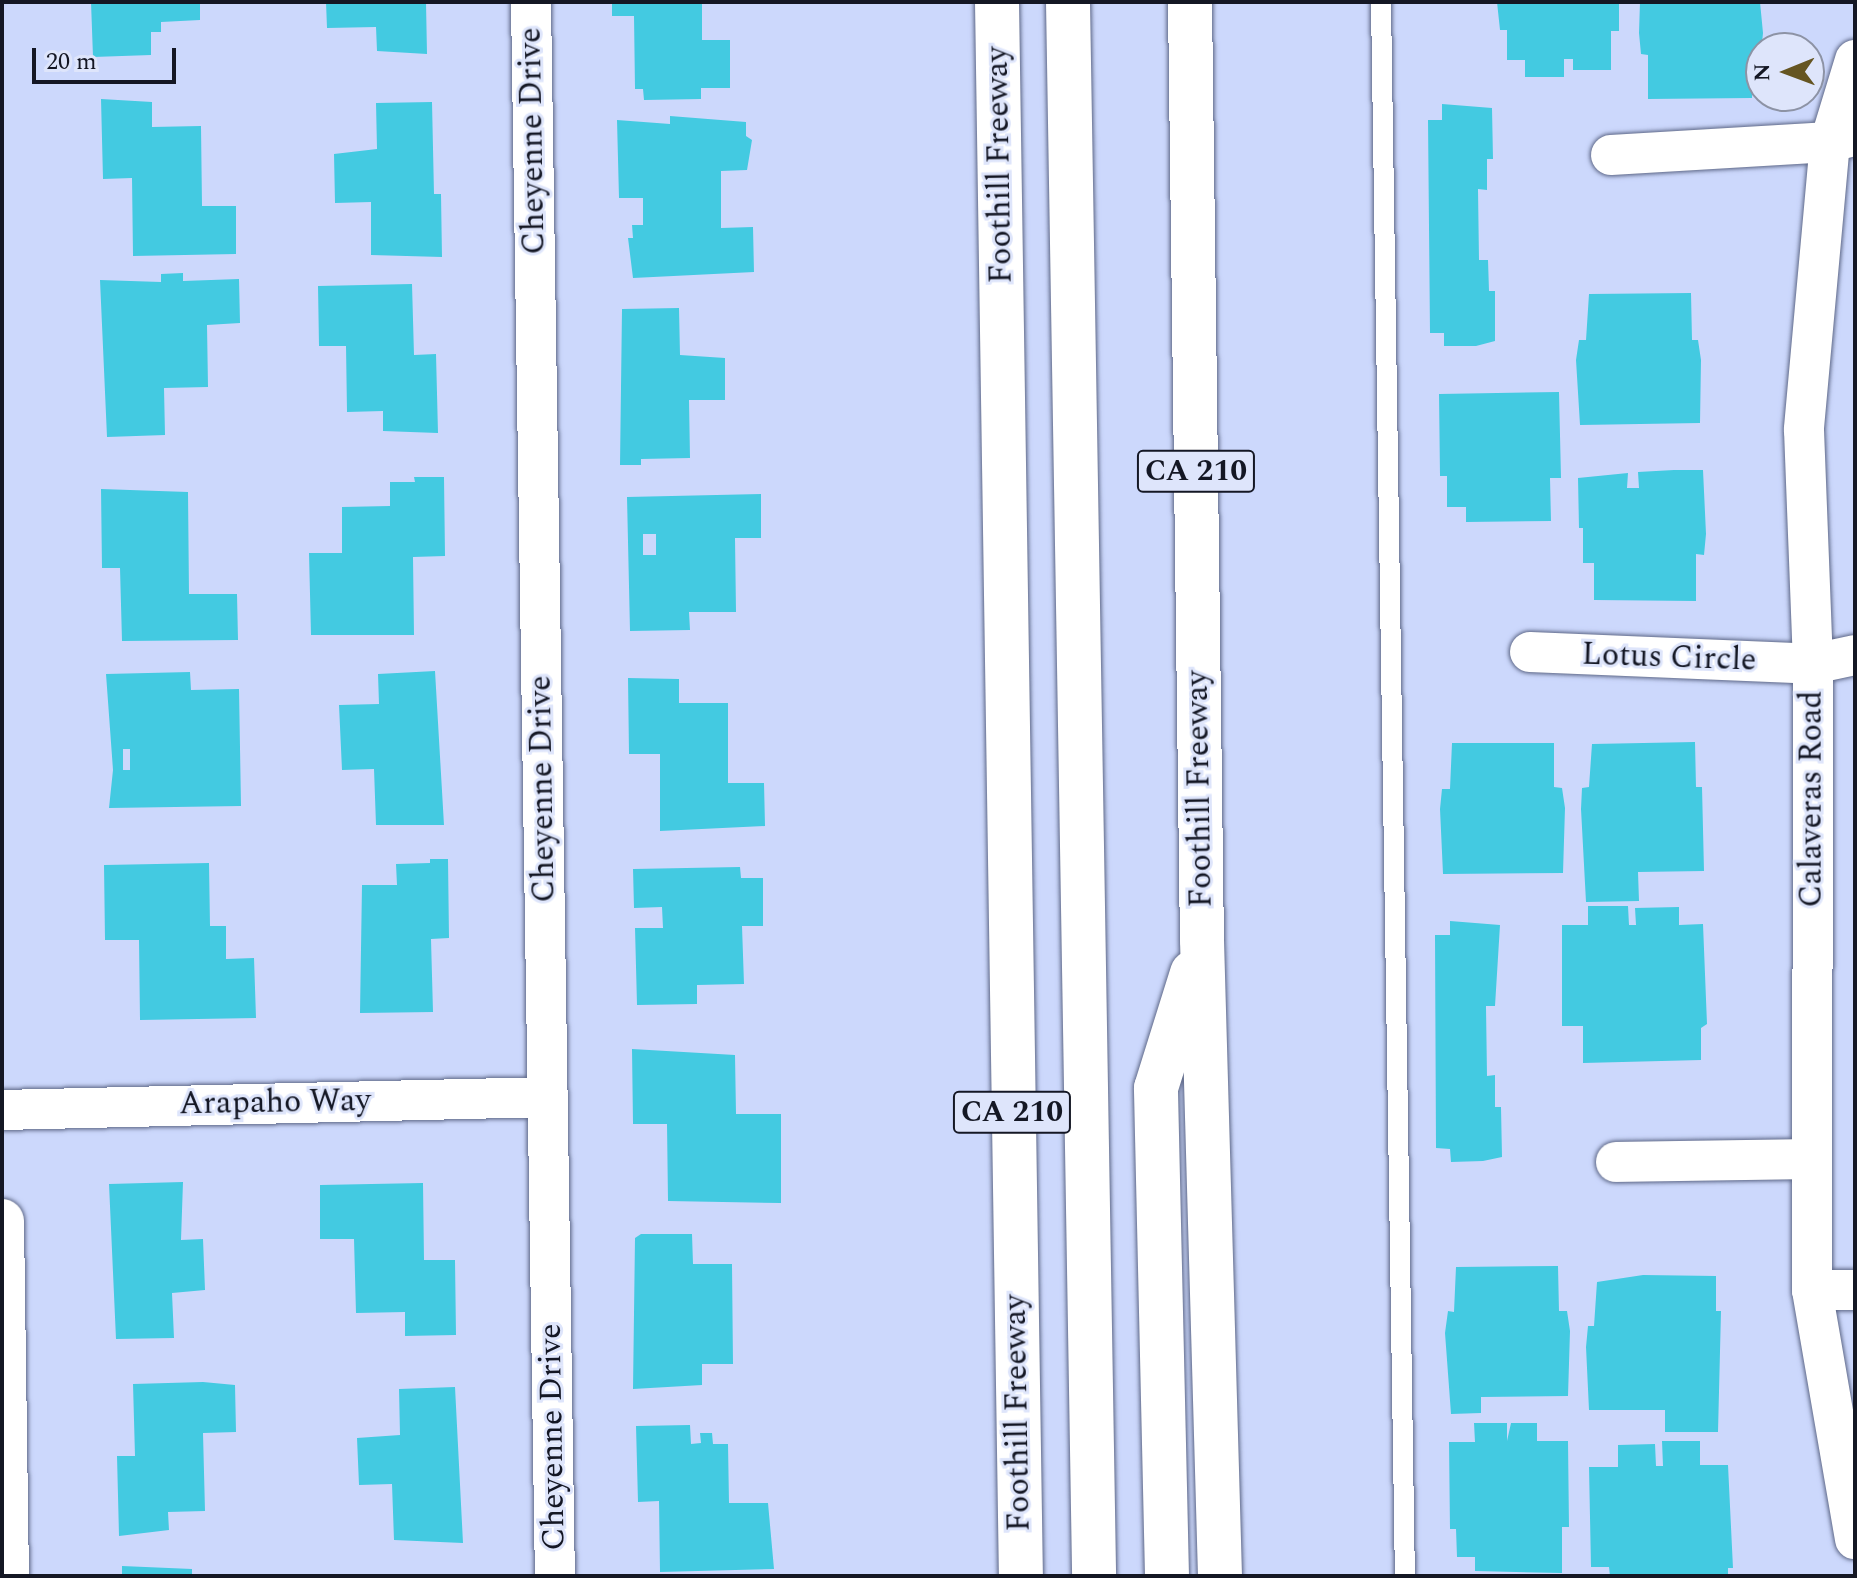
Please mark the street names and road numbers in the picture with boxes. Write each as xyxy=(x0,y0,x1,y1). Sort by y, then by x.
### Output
street label: Cheyenne Drive xyxy=(512,27,554,255)
street label: Foothill Freeway xyxy=(979,46,1021,284)
road number: CA 210 xyxy=(1136,445,1256,497)
street label: Lotus Circle xyxy=(1581,636,1757,680)
street label: Foothill Freeway xyxy=(1179,670,1221,908)
street label: Cheyenne Drive xyxy=(522,675,564,903)
street label: Calaveras Road xyxy=(1793,690,1831,908)
street label: Arapaho Way xyxy=(179,1082,371,1124)
road number: CA 210 xyxy=(952,1086,1072,1138)
street label: Foothill Freeway xyxy=(997,1294,1039,1532)
street label: Cheyenne Drive xyxy=(532,1323,574,1551)

